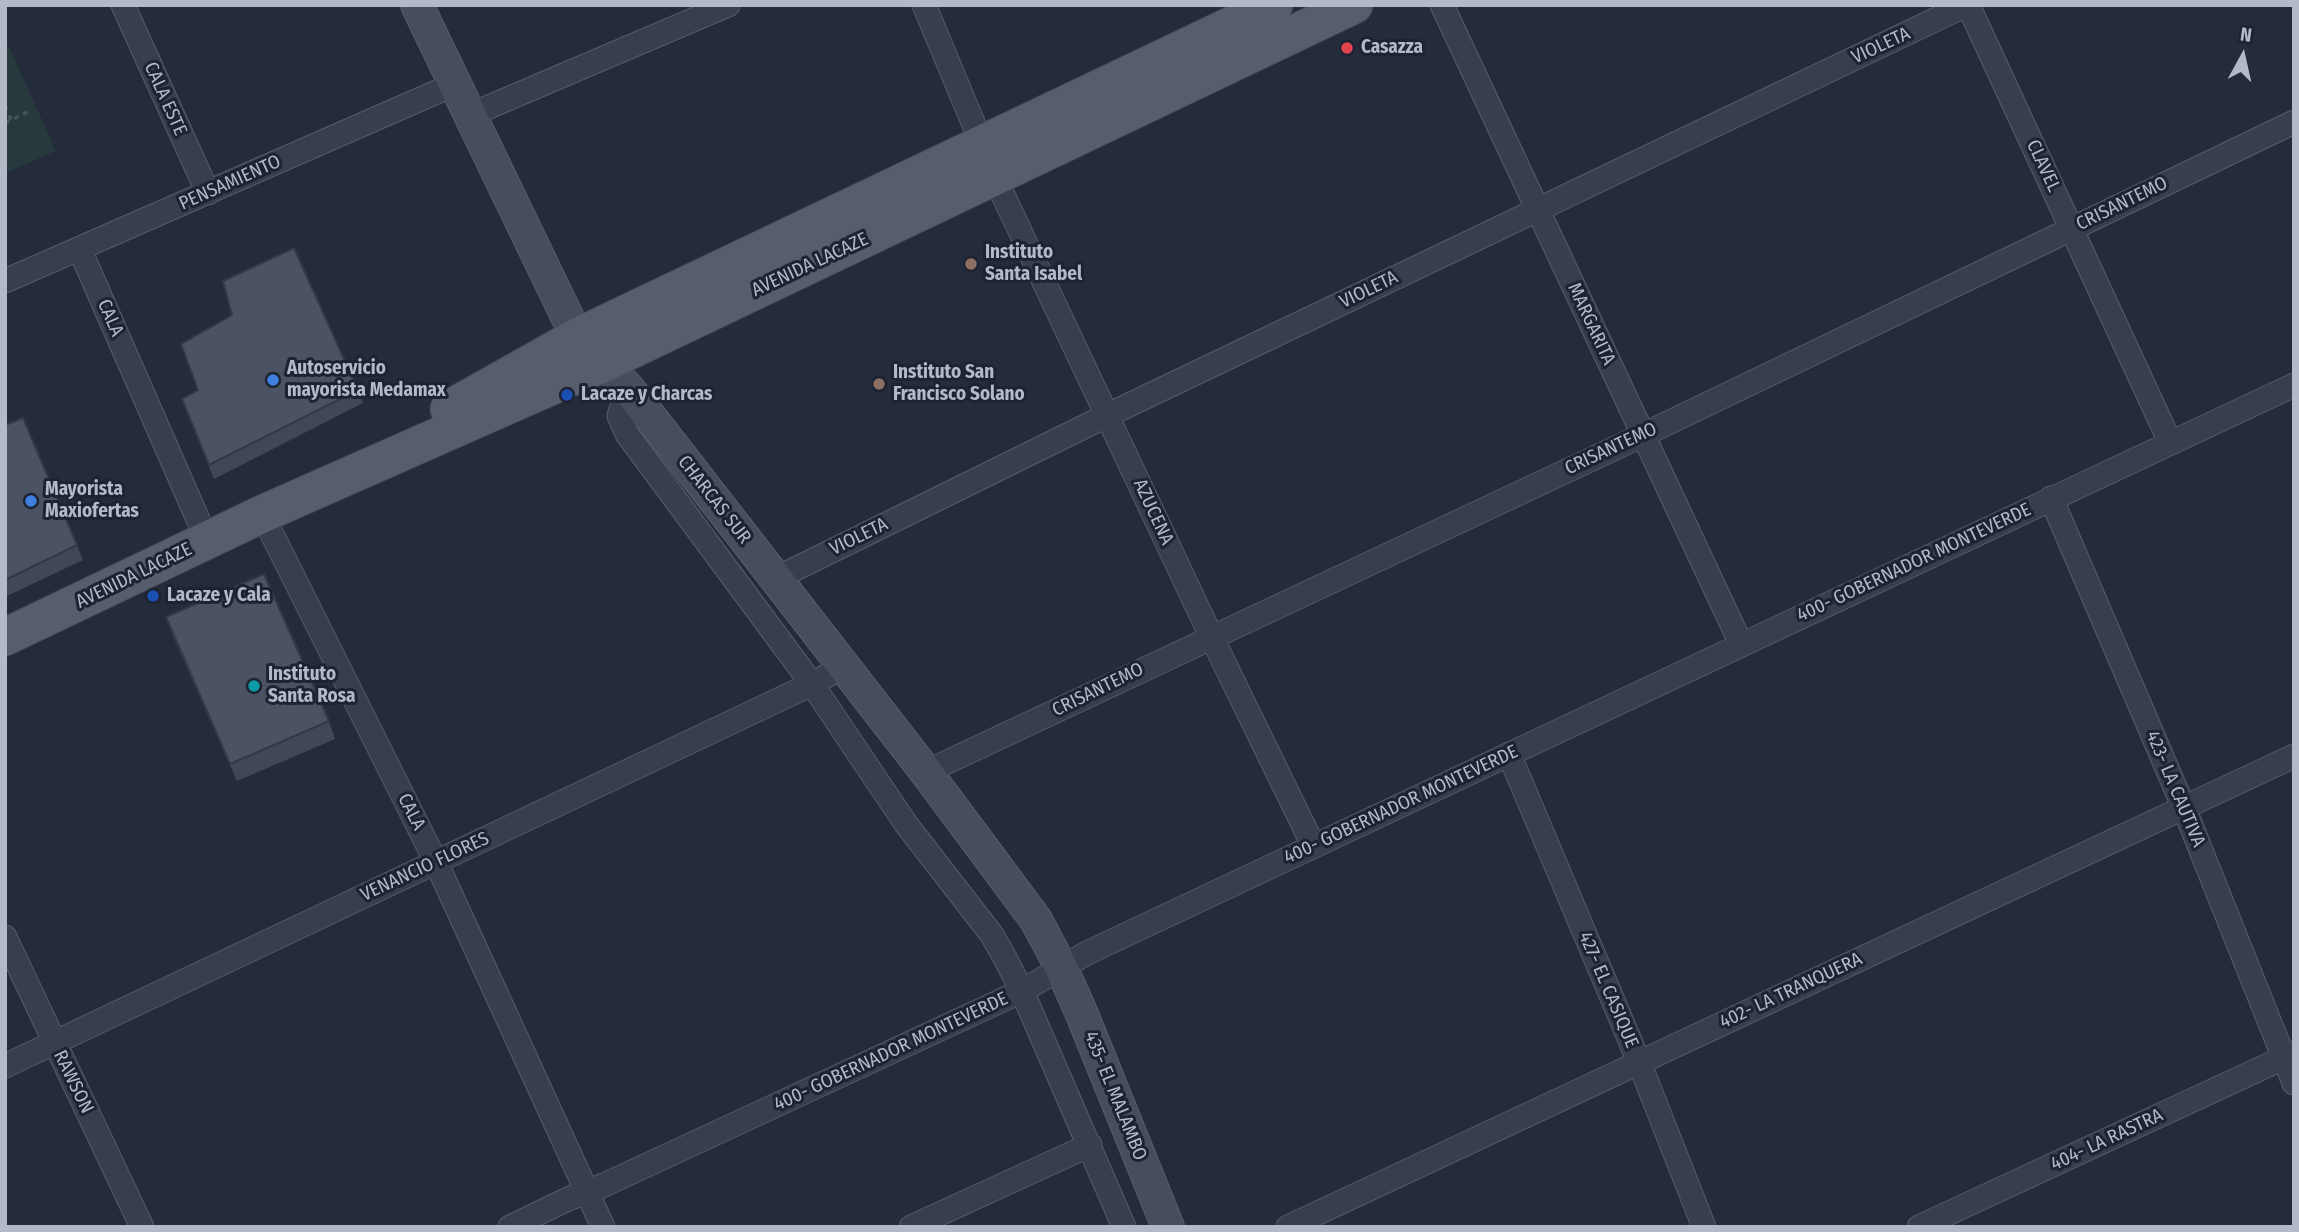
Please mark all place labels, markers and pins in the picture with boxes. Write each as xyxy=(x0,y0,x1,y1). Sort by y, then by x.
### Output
place label: Casazza xyxy=(1361,37,1423,59)
marker: Casazza xyxy=(1339,40,1355,56)
place label: Instituto Santa Isabel xyxy=(985,242,1082,286)
marker: Instituto Santa Isabel xyxy=(963,256,979,272)
place label: Autoservicio mayorista Medamax xyxy=(287,358,446,402)
place label: Instituto San Francisco Solano xyxy=(893,362,1025,406)
marker: Autoservicio mayorista Medamax xyxy=(265,372,281,388)
marker: Instituto San Francisco Solano xyxy=(871,376,887,392)
place label: Lacaze y Charcas xyxy=(581,384,712,406)
marker: Lacaze y Charcas xyxy=(559,387,575,403)
place label: Mayorista Maxiofertas xyxy=(45,479,139,523)
marker: Mayorista Maxiofertas xyxy=(23,493,39,509)
place label: Lacaze y Cala xyxy=(167,585,271,607)
marker: Lacaze y Cala xyxy=(145,588,161,604)
place label: Instituto Santa Rosa xyxy=(268,664,355,708)
marker: Instituto Santa Rosa xyxy=(246,678,262,694)

